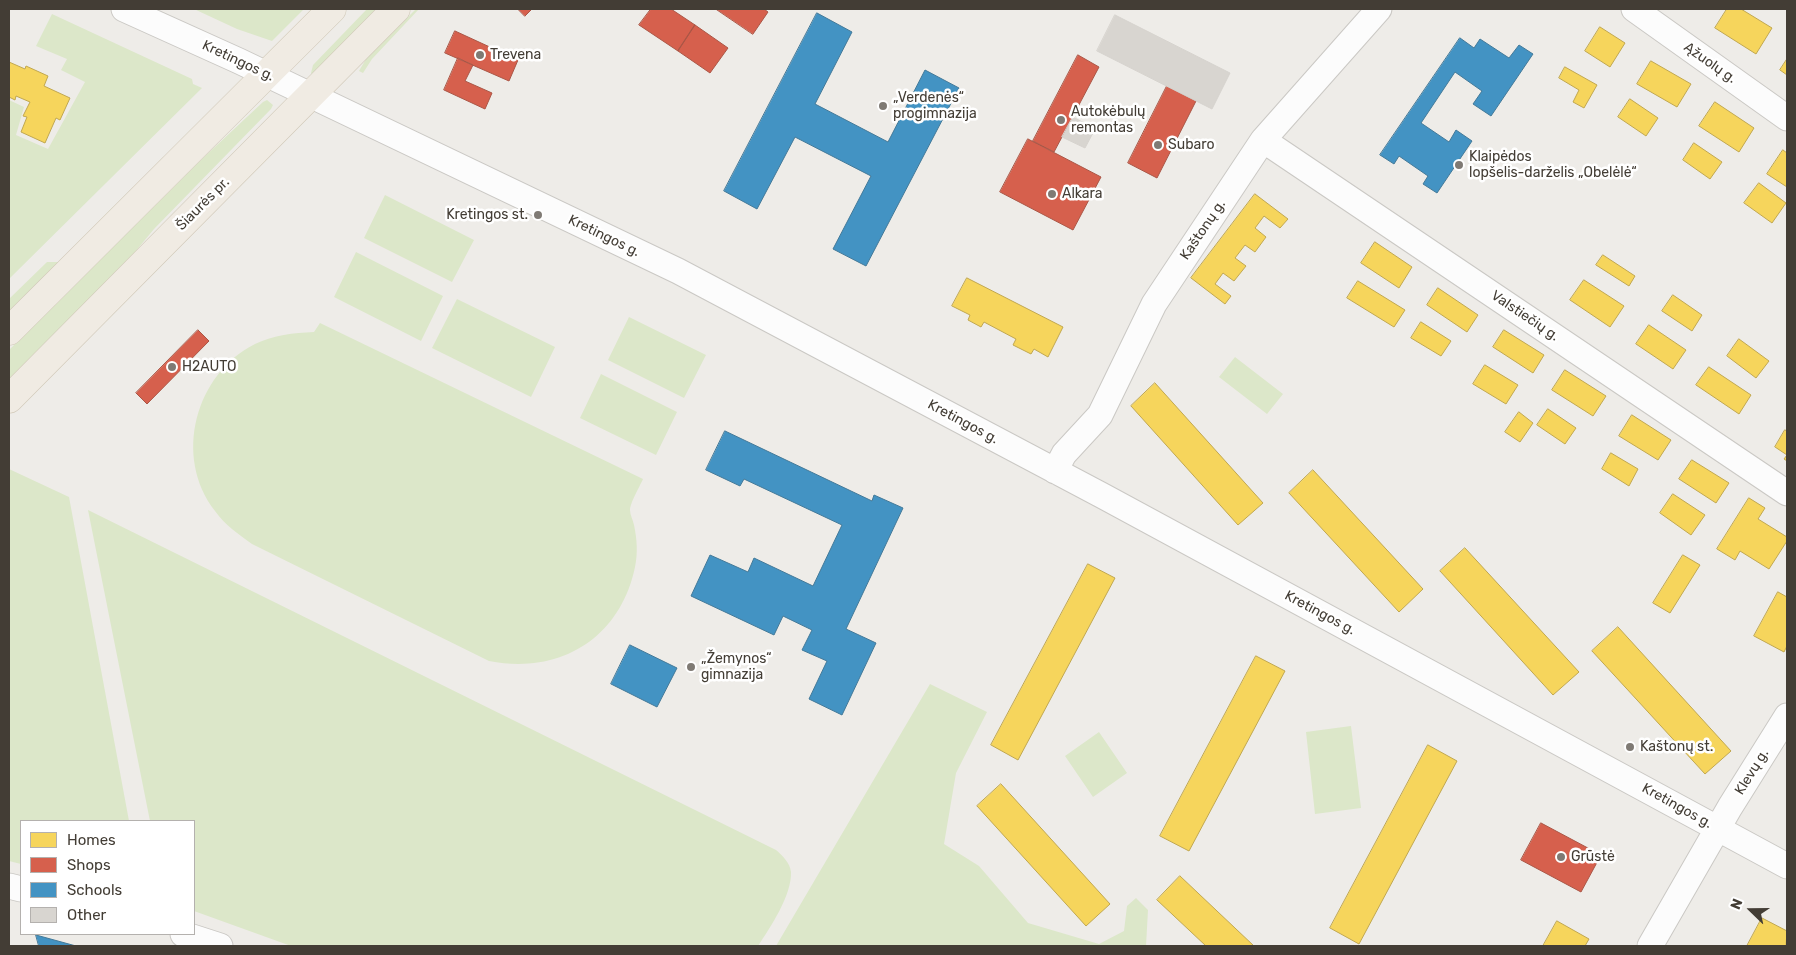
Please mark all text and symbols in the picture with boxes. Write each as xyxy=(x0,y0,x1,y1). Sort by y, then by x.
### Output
street label: Kretingos g. xyxy=(199,37,277,85)
street label: Ąžuolų g. xyxy=(1681,39,1739,87)
place label: Trevena xyxy=(490,47,541,63)
marker: Trevena xyxy=(474,49,486,61)
place label: „Verdenės“ progimnazija xyxy=(893,90,977,122)
marker: „Verdenės“ progimnazija xyxy=(877,100,889,112)
place label: Autokėbulų remontas xyxy=(1071,104,1146,136)
marker: Autokėbulų remontas xyxy=(1055,114,1067,126)
place label: Subaro xyxy=(1168,137,1214,153)
marker: Subaro xyxy=(1152,139,1164,151)
place label: Klaipėdos lopšelis-darželis „Obelėlė“ xyxy=(1469,149,1637,182)
marker: Klaipėdos lopšelis-darželis „Obelėlė“ xyxy=(1453,159,1465,171)
street label: Šiaurės pr. xyxy=(173,174,233,234)
place label: Alkara xyxy=(1062,186,1103,202)
marker: Alkara xyxy=(1046,188,1058,200)
street label: Kaštonų g. xyxy=(1177,197,1229,263)
place label: Kretingos st. xyxy=(446,207,528,223)
marker: Kretingos st. xyxy=(532,209,544,221)
street label: Kretingos g. xyxy=(565,211,643,261)
street label: Valstiečių g. xyxy=(1488,287,1562,345)
place label: H2AUTO xyxy=(182,359,237,375)
marker: H2AUTO xyxy=(166,361,178,373)
street label: Kretingos g. xyxy=(925,396,1001,448)
street label: Kretingos g. xyxy=(1282,587,1358,639)
place label: „Žemynos“ gimnazija xyxy=(701,651,772,684)
marker: „Žemynos“ gimnazija xyxy=(685,661,697,673)
place label: Kaštonų st. xyxy=(1640,739,1713,755)
marker: Kaštonų st. xyxy=(1624,741,1636,753)
street label: Klevų g. xyxy=(1731,746,1773,798)
street label: Kretingos g. xyxy=(1639,780,1715,832)
legend xyxy=(20,820,195,935)
text: Homes xyxy=(67,831,116,849)
place label: Grūstė xyxy=(1571,849,1615,865)
marker: Grūstė xyxy=(1555,851,1567,863)
text: Shops xyxy=(67,856,111,874)
text: Schools xyxy=(67,881,122,899)
north arrow xyxy=(1726,885,1776,935)
text: N xyxy=(1727,896,1746,912)
text: Other xyxy=(67,906,106,924)

